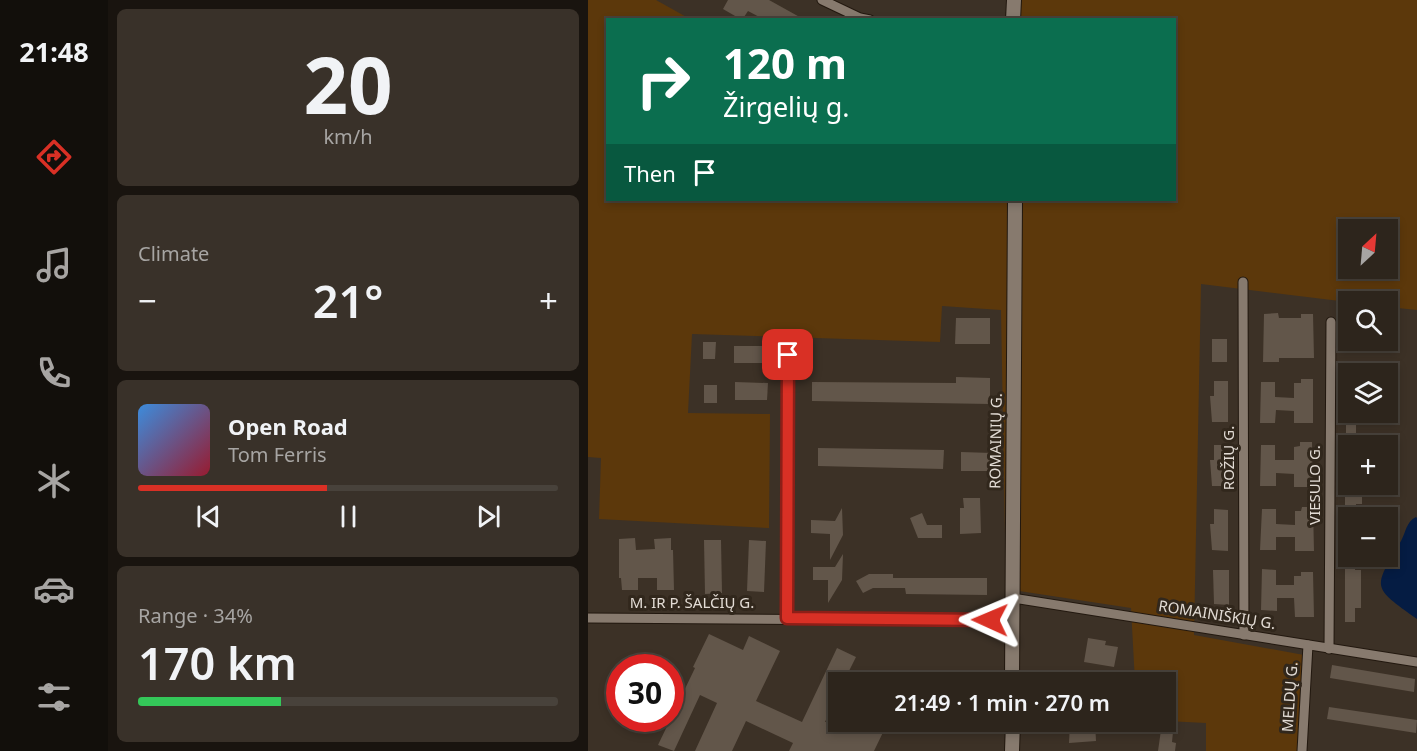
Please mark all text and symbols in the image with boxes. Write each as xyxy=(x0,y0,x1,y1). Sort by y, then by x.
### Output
text: 20 xyxy=(303,31,393,137)
text: 21:48 xyxy=(19,33,89,70)
text: 120 m xyxy=(723,34,847,91)
icon: right xyxy=(624,42,702,120)
text: Žirgelių g. xyxy=(723,88,850,125)
text: km/h xyxy=(323,123,373,150)
icon: directions xyxy=(33,136,75,178)
icon: arrive xyxy=(688,156,721,189)
text: Then xyxy=(624,158,676,188)
north arrow xyxy=(1338,219,1398,279)
map controls xyxy=(1338,219,1398,567)
text: Climate xyxy=(138,240,209,267)
icon: music xyxy=(33,244,75,286)
text: 21° xyxy=(313,270,383,331)
text: − xyxy=(138,278,157,323)
text: + xyxy=(539,278,558,323)
button: search xyxy=(1338,291,1398,351)
pin xyxy=(762,329,813,380)
icon: arrive xyxy=(771,338,804,371)
icon: phone xyxy=(33,352,75,394)
button: layers xyxy=(1338,363,1398,423)
street label: ROMAINIŲ G. xyxy=(984,393,1006,489)
text: Open Road xyxy=(228,411,348,441)
street label: ROŽIŲ G. xyxy=(1218,426,1238,490)
button: + xyxy=(1338,435,1398,495)
text: Tom Ferris xyxy=(228,441,327,468)
street label: VIESULO G. xyxy=(1304,445,1324,525)
icon: climate xyxy=(33,460,75,502)
icon: previous xyxy=(192,500,225,533)
icon: pause xyxy=(332,500,365,533)
icon: next xyxy=(472,500,505,533)
button: − xyxy=(1338,507,1398,567)
icon: car xyxy=(33,568,75,610)
position arrow xyxy=(958,588,1022,652)
street label: M. IR P. ŠALČIŲ G. xyxy=(630,592,754,612)
street label: ROMAINIŠKIŲ G. xyxy=(1157,595,1277,633)
text: Range · 34% xyxy=(138,602,253,629)
text: 170 km xyxy=(138,632,297,693)
speed limit sign: 30 xyxy=(606,654,684,732)
street label: MELDŲ G. xyxy=(1277,661,1301,733)
icon: filters xyxy=(33,676,75,718)
text: 21:49 · 1 min · 270 m xyxy=(894,687,1110,717)

